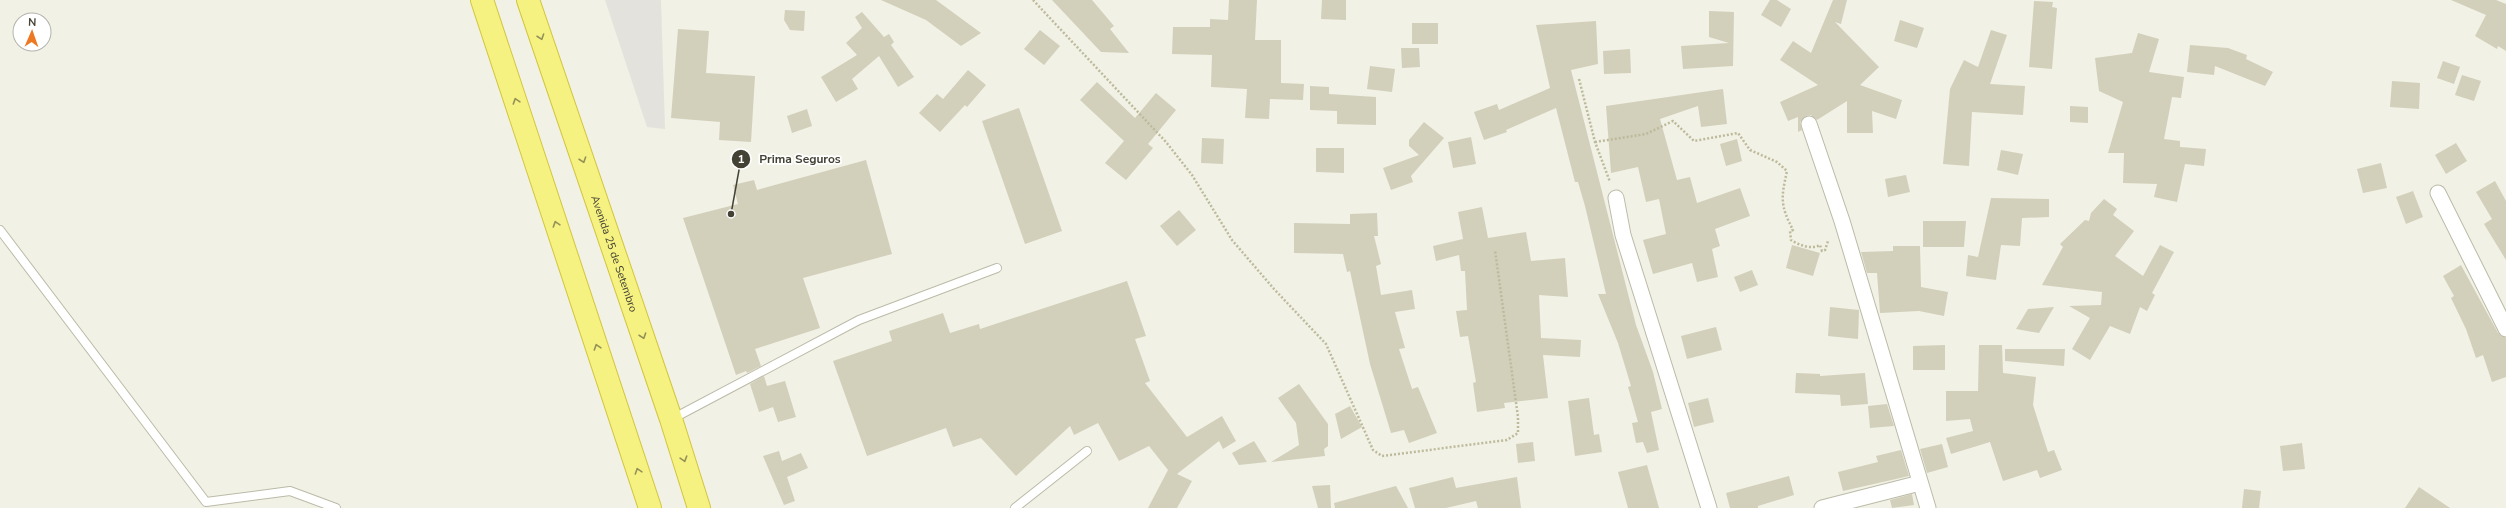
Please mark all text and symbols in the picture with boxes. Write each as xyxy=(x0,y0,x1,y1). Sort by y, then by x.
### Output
north arrow xyxy=(12,12,52,52)
text: N xyxy=(28,15,37,30)
one-way arrow xyxy=(536,33,545,40)
one-way arrow xyxy=(512,97,520,104)
callout: Prima Seguros xyxy=(731,147,849,171)
text: 1 xyxy=(737,151,745,167)
text: Prima Seguros xyxy=(759,151,841,167)
one-way arrow xyxy=(578,156,587,163)
street label: Avenida 25 de Setembro xyxy=(588,193,641,314)
one-way arrow xyxy=(553,221,561,228)
one-way arrow xyxy=(638,332,647,339)
one-way arrow xyxy=(593,344,602,351)
one-way arrow xyxy=(679,456,688,463)
one-way arrow xyxy=(634,468,643,475)

